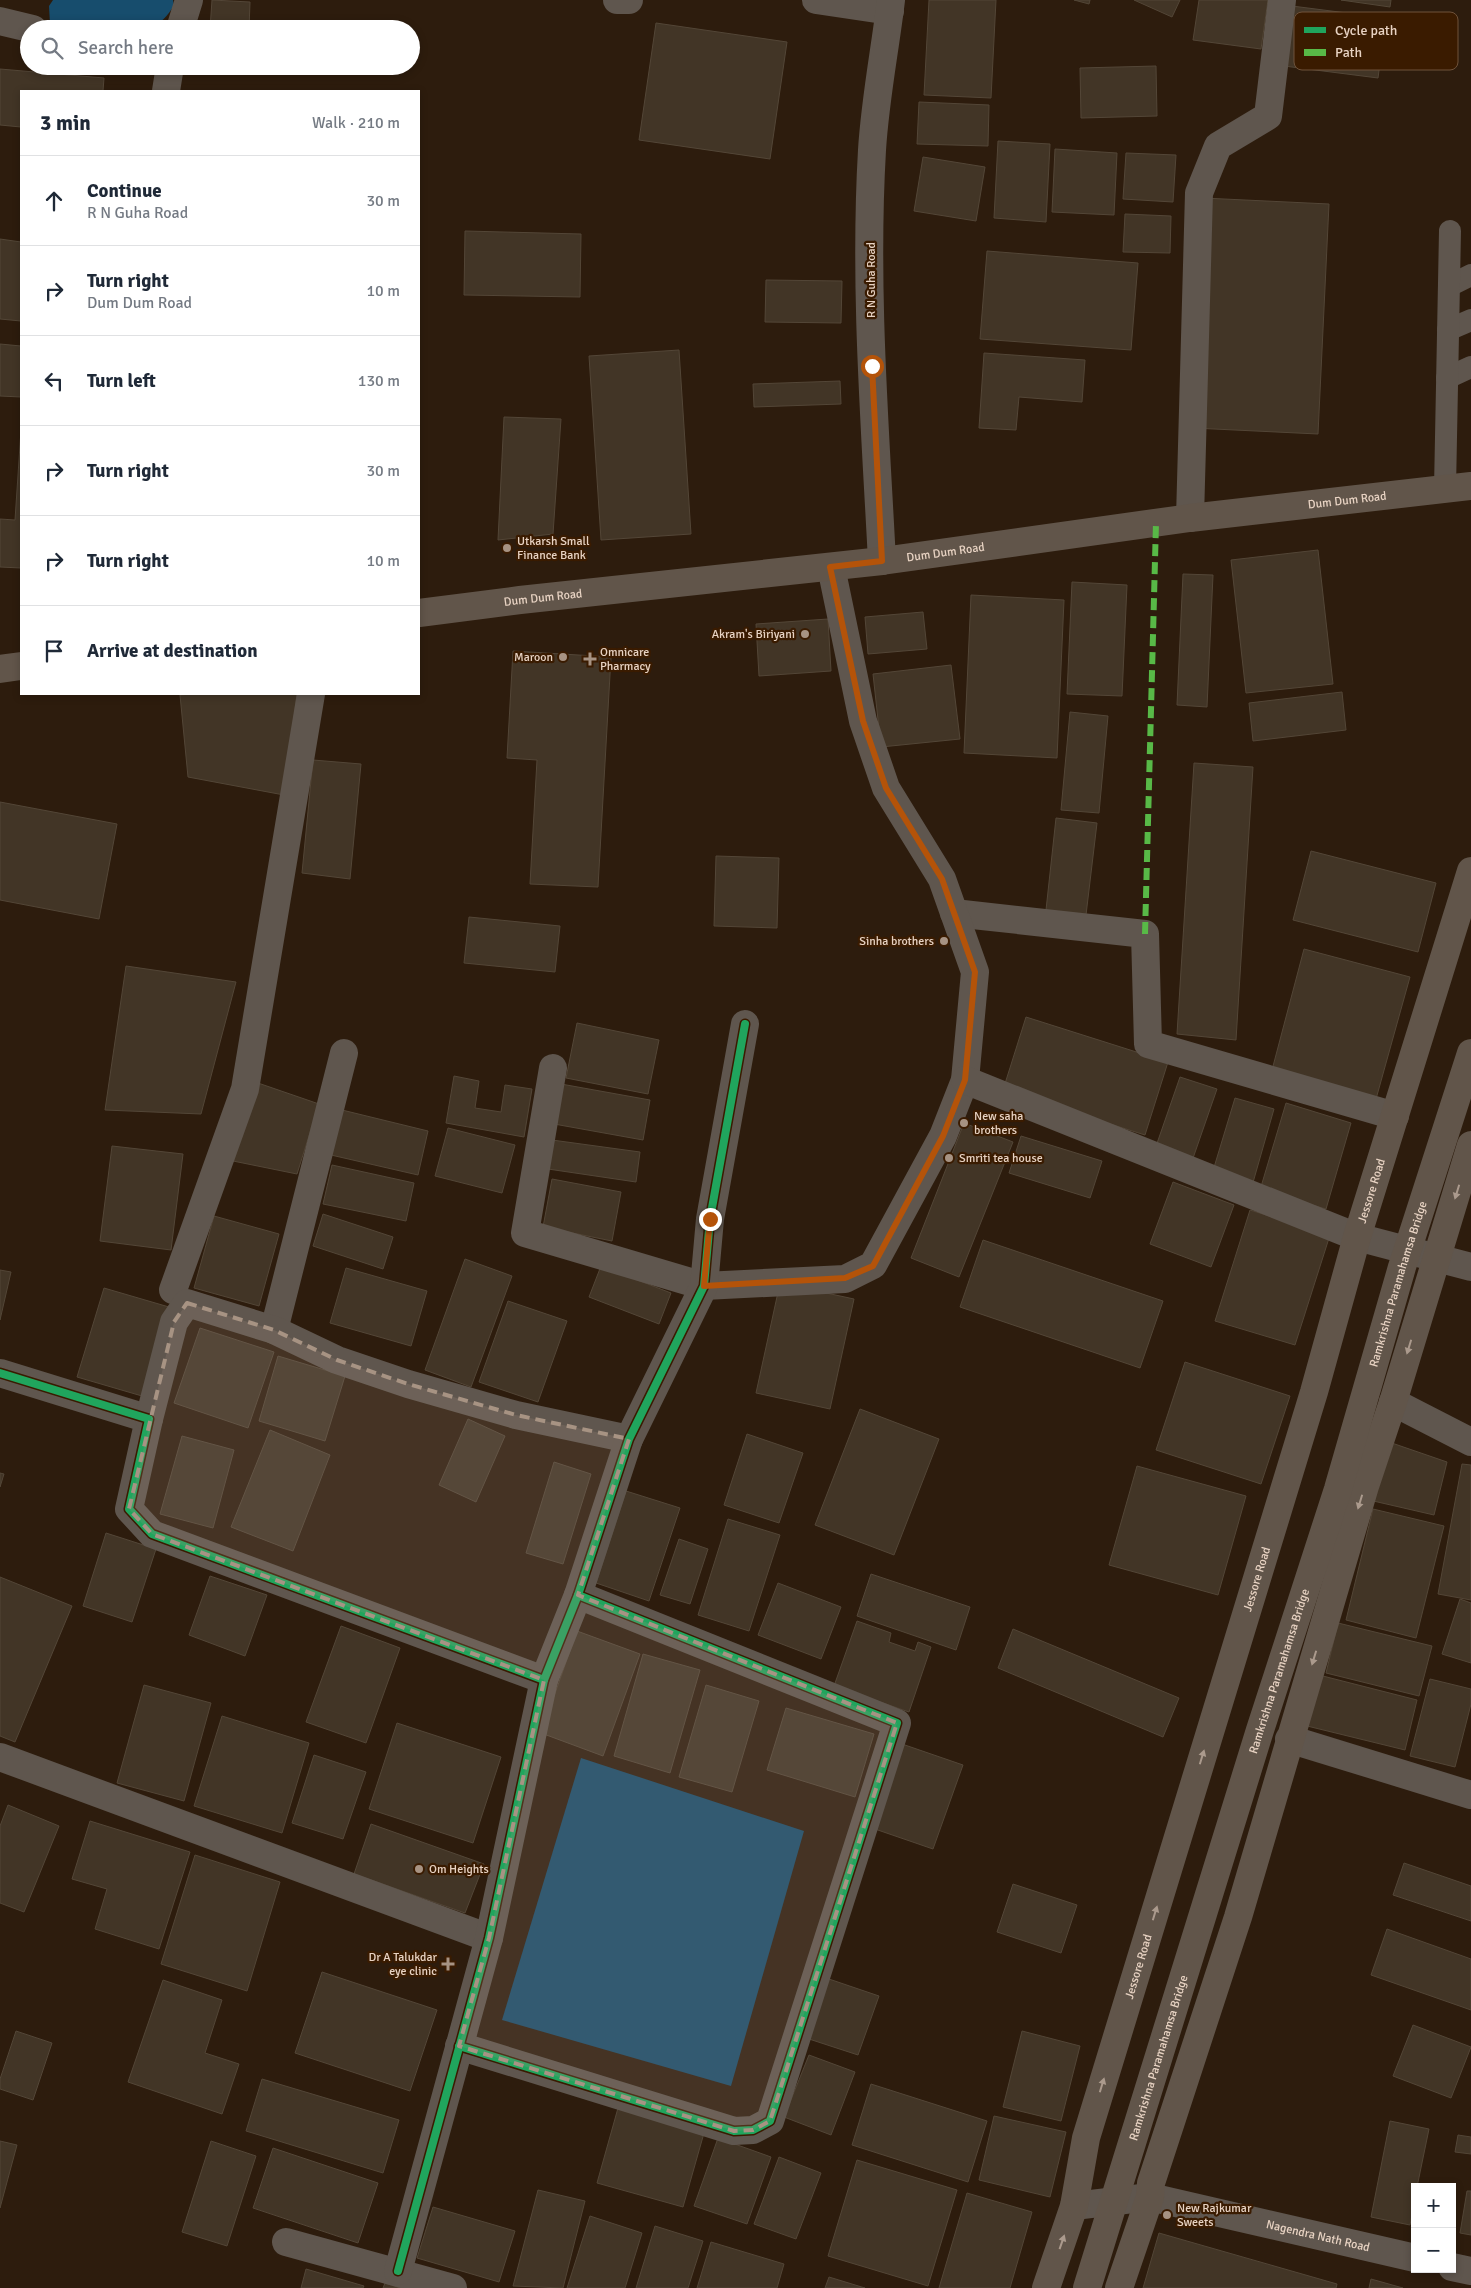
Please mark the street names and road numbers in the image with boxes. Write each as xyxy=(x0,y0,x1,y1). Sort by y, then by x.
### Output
street label: R N Guha Road xyxy=(864,242,879,318)
street label: Dum Dum Road xyxy=(1307,489,1387,513)
street label: Dum Dum Road xyxy=(905,540,986,566)
street label: Dum Dum Road xyxy=(503,586,583,610)
street label: Jessore Road xyxy=(1355,1157,1389,1225)
street label: Ramkrishna Paramahamsa Bridge xyxy=(1367,1199,1431,1369)
street label: Jessore Road xyxy=(1240,1545,1274,1613)
street label: Ramkrishna Paramahamsa Bridge xyxy=(1246,1587,1313,1756)
street label: Jessore Road xyxy=(1122,1933,1156,2001)
street label: Ramkrishna Paramahamsa Bridge xyxy=(1126,1973,1192,2143)
street label: Nagendra Nath Road xyxy=(1265,2217,1371,2255)

